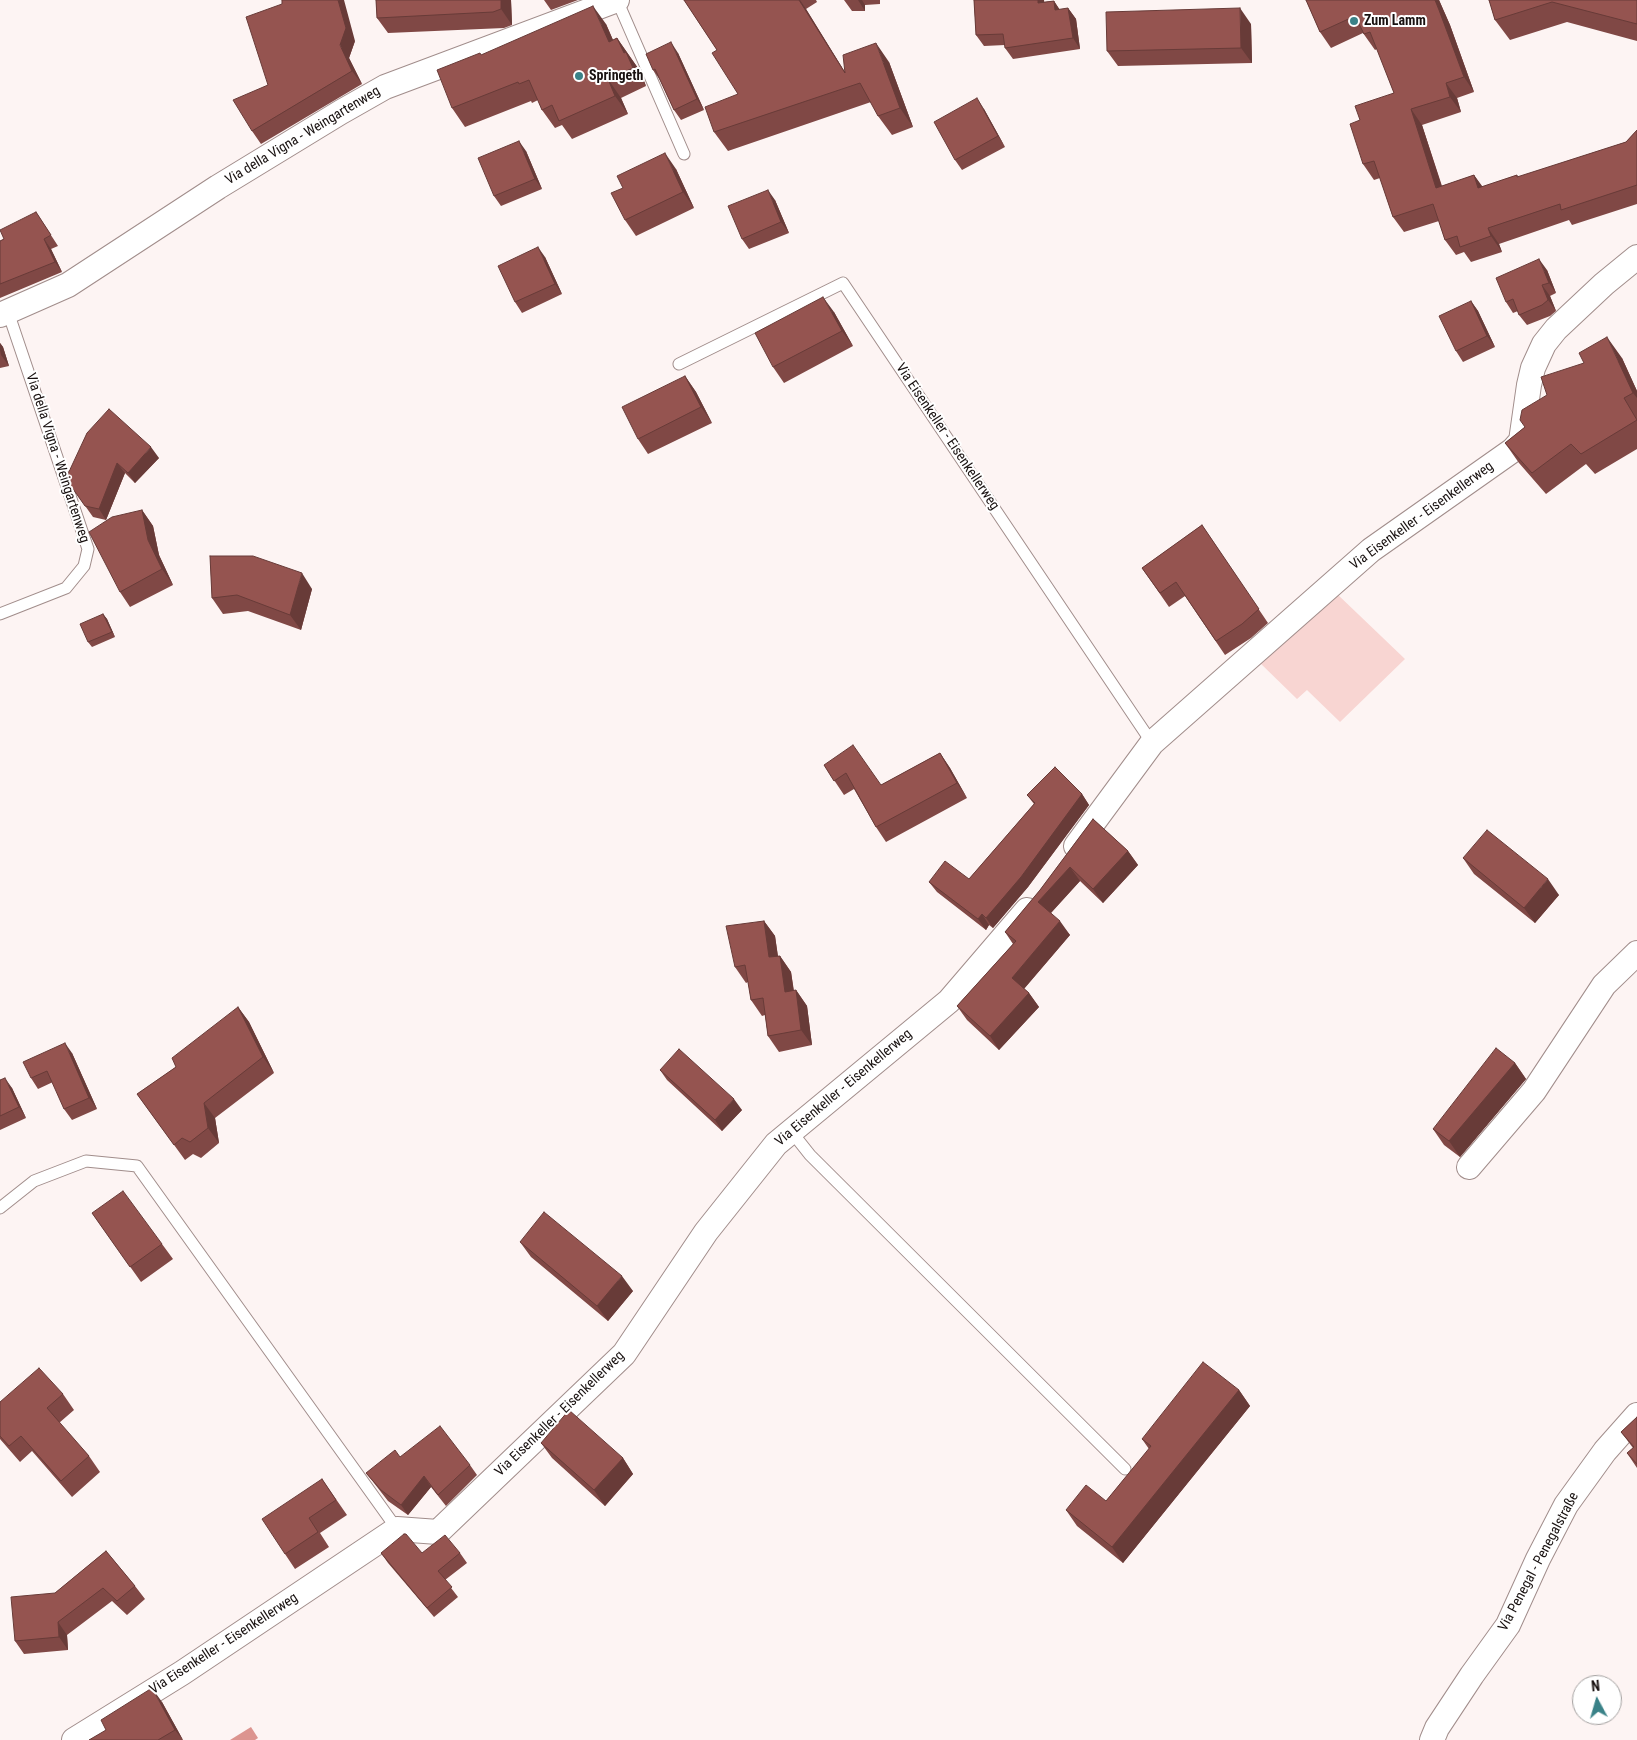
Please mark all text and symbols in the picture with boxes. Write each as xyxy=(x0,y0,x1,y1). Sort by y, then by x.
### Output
place label: Zum Lamm xyxy=(1364,13,1426,29)
marker: Zum Lamm xyxy=(1348,15,1360,27)
place label: Springeth xyxy=(589,68,643,84)
marker: Springeth xyxy=(573,70,585,82)
street label: Via della Vigna - Weingartenweg xyxy=(223,83,383,189)
street label: Via Eisenkeller - Eisenkellerweg xyxy=(892,360,1002,514)
street label: Via della Vigna - Weingartenweg xyxy=(22,371,92,545)
street label: Via Eisenkeller - Eisenkellerweg xyxy=(1347,458,1497,574)
street label: Via Eisenkeller - Eisenkellerweg xyxy=(772,1026,916,1150)
street label: Via Eisenkeller - Eisenkellerweg xyxy=(492,1348,628,1480)
street label: Via Penegal - Penegalstraße xyxy=(1495,1490,1583,1634)
street label: Via Eisenkeller - Eisenkellerweg xyxy=(147,1590,301,1698)
north arrow xyxy=(1572,1675,1622,1725)
text: N xyxy=(1590,1678,1601,1694)

